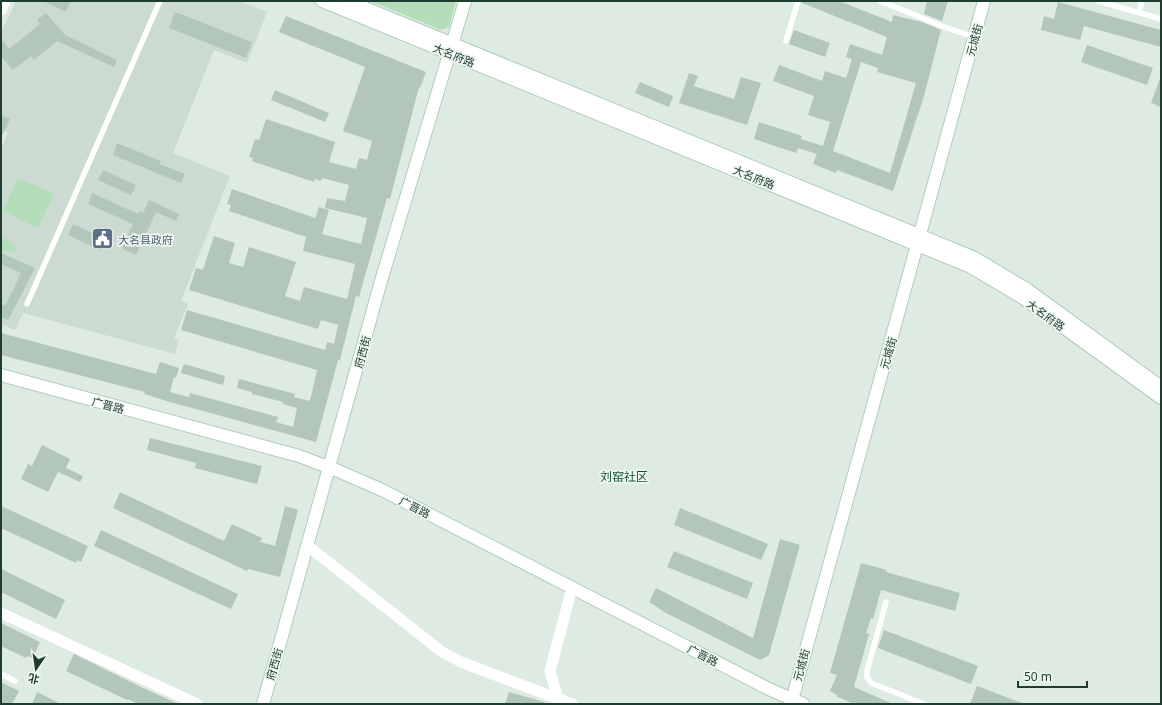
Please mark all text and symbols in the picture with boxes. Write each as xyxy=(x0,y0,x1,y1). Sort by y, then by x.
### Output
street label: 元城街 xyxy=(962,22,986,58)
street label: 大名府路 xyxy=(431,40,477,70)
street label: 大名府路 xyxy=(731,162,777,192)
public building icon: 大名县政府 xyxy=(90,226,116,252)
place label: 大名县政府 xyxy=(118,232,173,247)
street label: 大名府路 xyxy=(1024,296,1068,334)
street label: 府西街 xyxy=(350,334,374,370)
street label: 元城街 xyxy=(876,335,900,371)
street label: 广晋路 xyxy=(90,393,126,417)
district label: 刘窑社区 xyxy=(600,468,648,485)
street label: 广晋路 xyxy=(397,493,433,521)
street label: 广晋路 xyxy=(685,641,721,669)
street label: 府西街 xyxy=(262,646,286,682)
street label: 元城街 xyxy=(789,647,813,683)
north arrow xyxy=(16,649,56,689)
scale bar xyxy=(1018,663,1087,689)
text: 50 m xyxy=(1024,668,1052,685)
text: 北 xyxy=(27,671,41,688)

